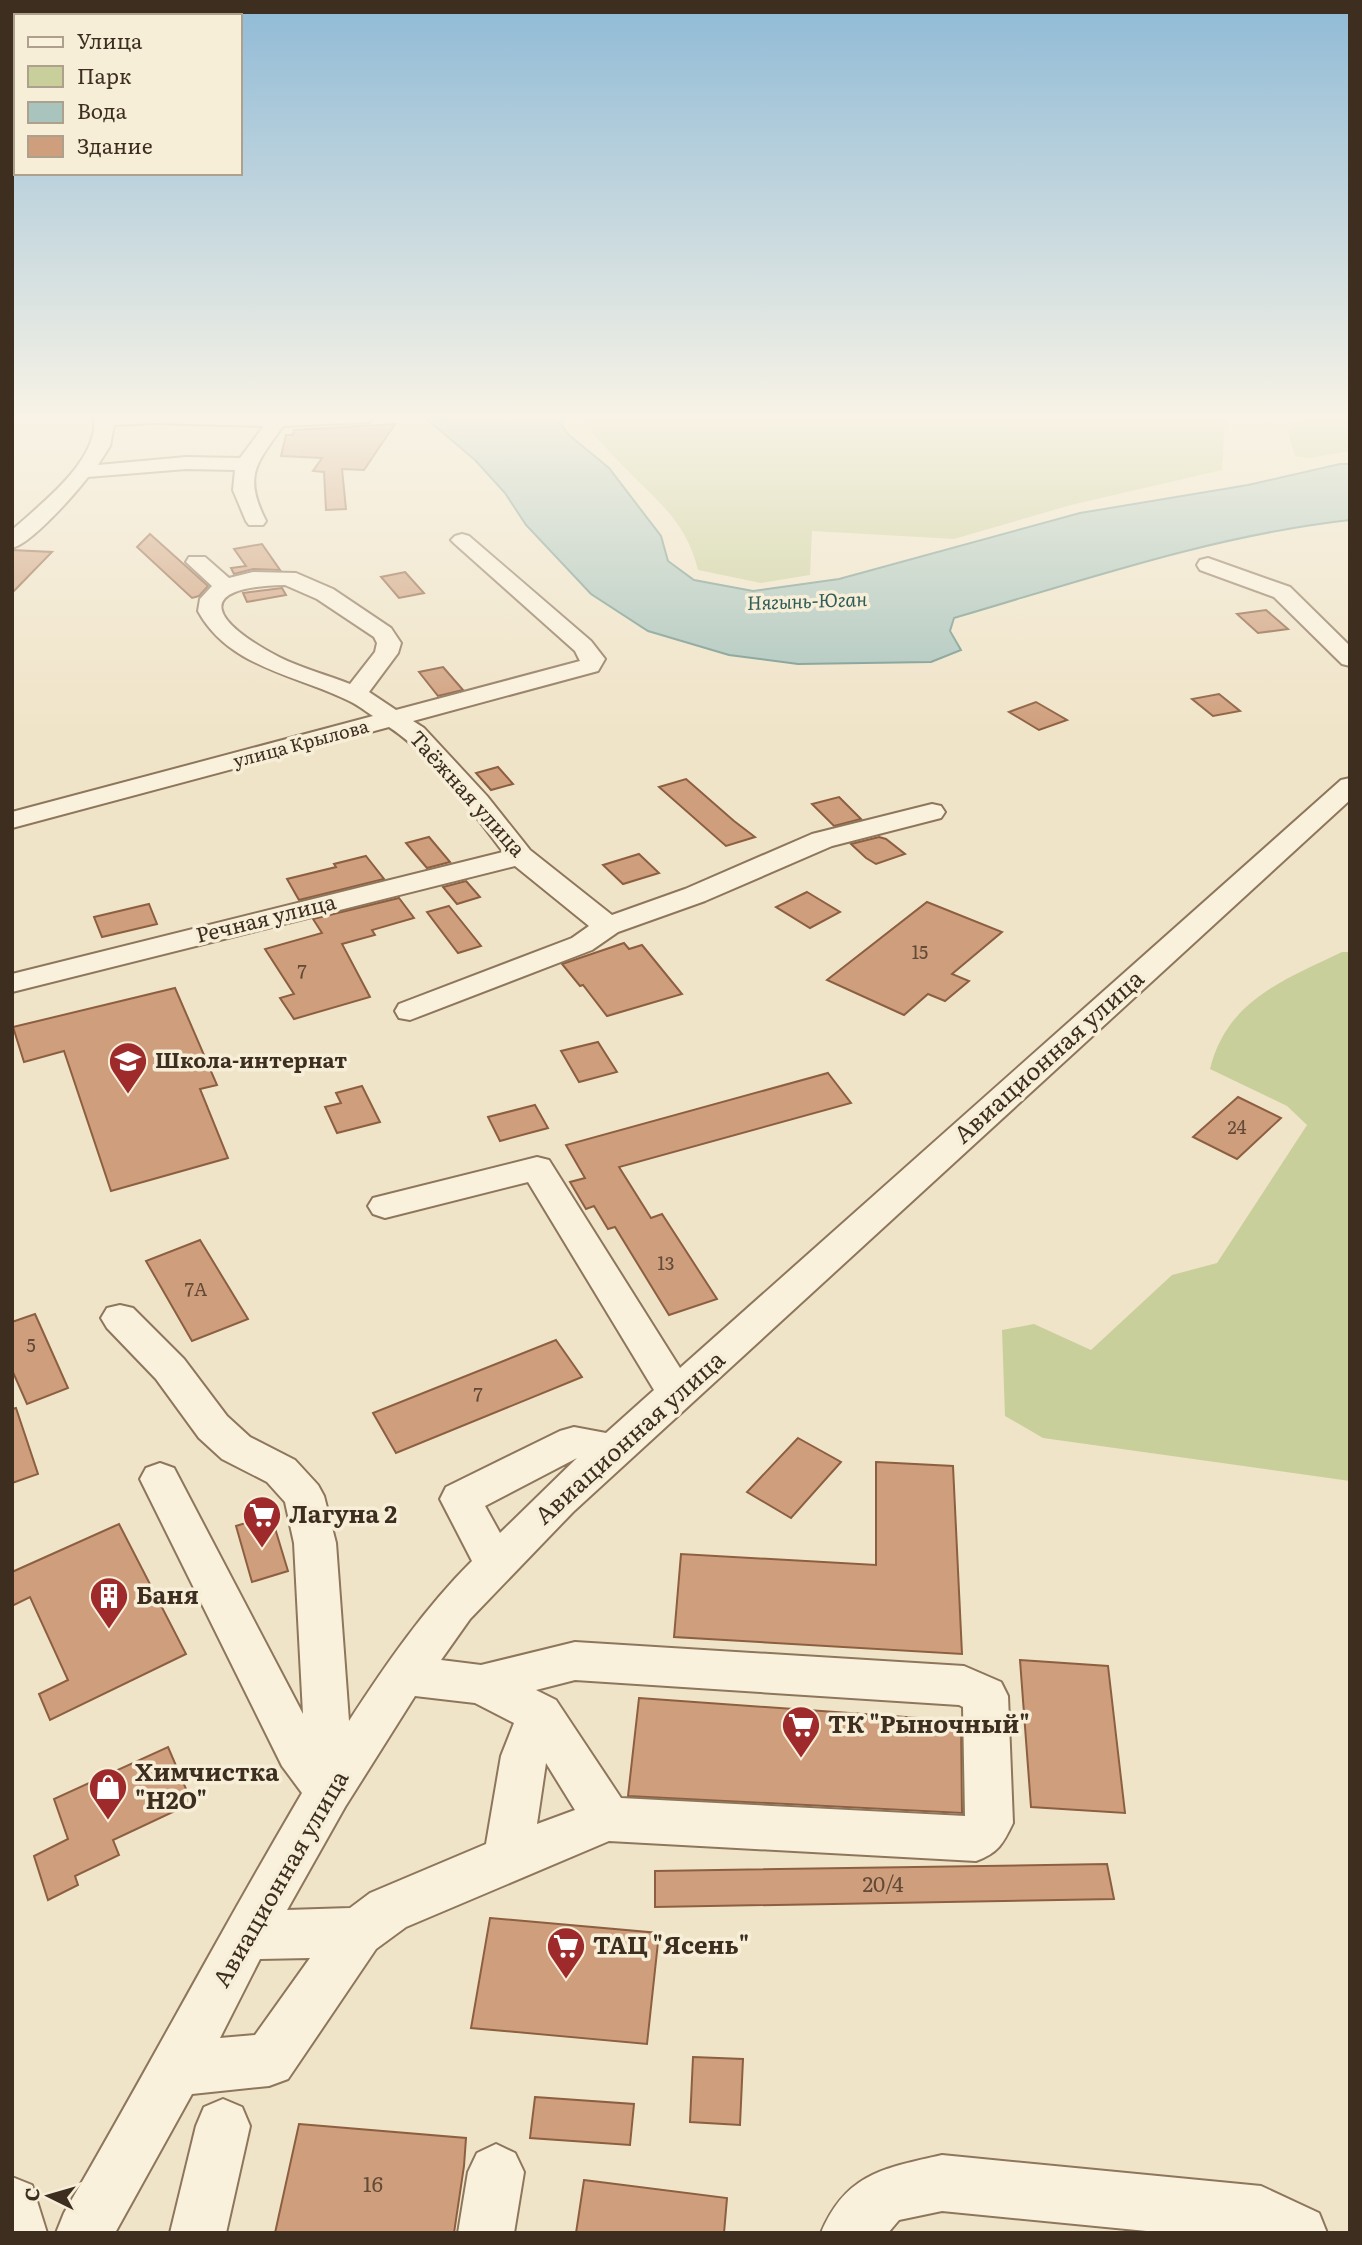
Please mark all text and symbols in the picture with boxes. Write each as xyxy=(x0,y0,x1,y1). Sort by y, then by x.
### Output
legend xyxy=(14,14,242,175)
text: Улица xyxy=(77,24,143,55)
text: Парк xyxy=(77,59,132,90)
text: Вода xyxy=(77,94,128,125)
text: Здание xyxy=(77,129,153,160)
water label: Нягынь-Юган xyxy=(746,584,868,616)
street label: улица Крылова xyxy=(230,711,372,774)
street label: Таёжная улица xyxy=(403,722,535,863)
street label: Речная улица xyxy=(192,884,339,949)
house number: 15 xyxy=(912,938,928,965)
house number: 7 xyxy=(297,957,307,984)
street label: Авиационная улица xyxy=(944,960,1150,1150)
school or university icon: Школа-интернат xyxy=(107,1040,149,1095)
place label: Школа-интернат xyxy=(155,1043,347,1074)
house number: 24 xyxy=(1227,1113,1247,1140)
house number: 13 xyxy=(657,1249,675,1276)
house number: 7А xyxy=(185,1275,207,1302)
house number: 5 xyxy=(26,1331,36,1358)
street label: Авиационная улица xyxy=(525,1341,731,1531)
house number: 7 xyxy=(473,1380,483,1407)
supermarket icon: Лагуна 2 xyxy=(241,1494,283,1549)
place label: Лагуна 2 xyxy=(289,1495,397,1530)
building icon: Баня xyxy=(88,1575,130,1630)
place label: Баня xyxy=(136,1576,199,1611)
supermarket icon: ТК "Рыночный" xyxy=(780,1704,822,1759)
place label: ТК "Рыночный" xyxy=(828,1705,1030,1740)
place label: Химчистка "H2O" xyxy=(135,1753,279,1816)
street label: Авиационная улица xyxy=(202,1763,355,1993)
shop icon: Химчистка "H2O" xyxy=(87,1766,129,1821)
house number: 20/4 xyxy=(862,1867,904,1898)
supermarket icon: ТАЦ "Ясень" xyxy=(545,1925,587,1980)
place label: ТАЦ "Ясень" xyxy=(593,1926,749,1961)
north arrow xyxy=(14,2161,84,2231)
house number: 16 xyxy=(363,2167,383,2198)
text: С xyxy=(17,2186,46,2202)

